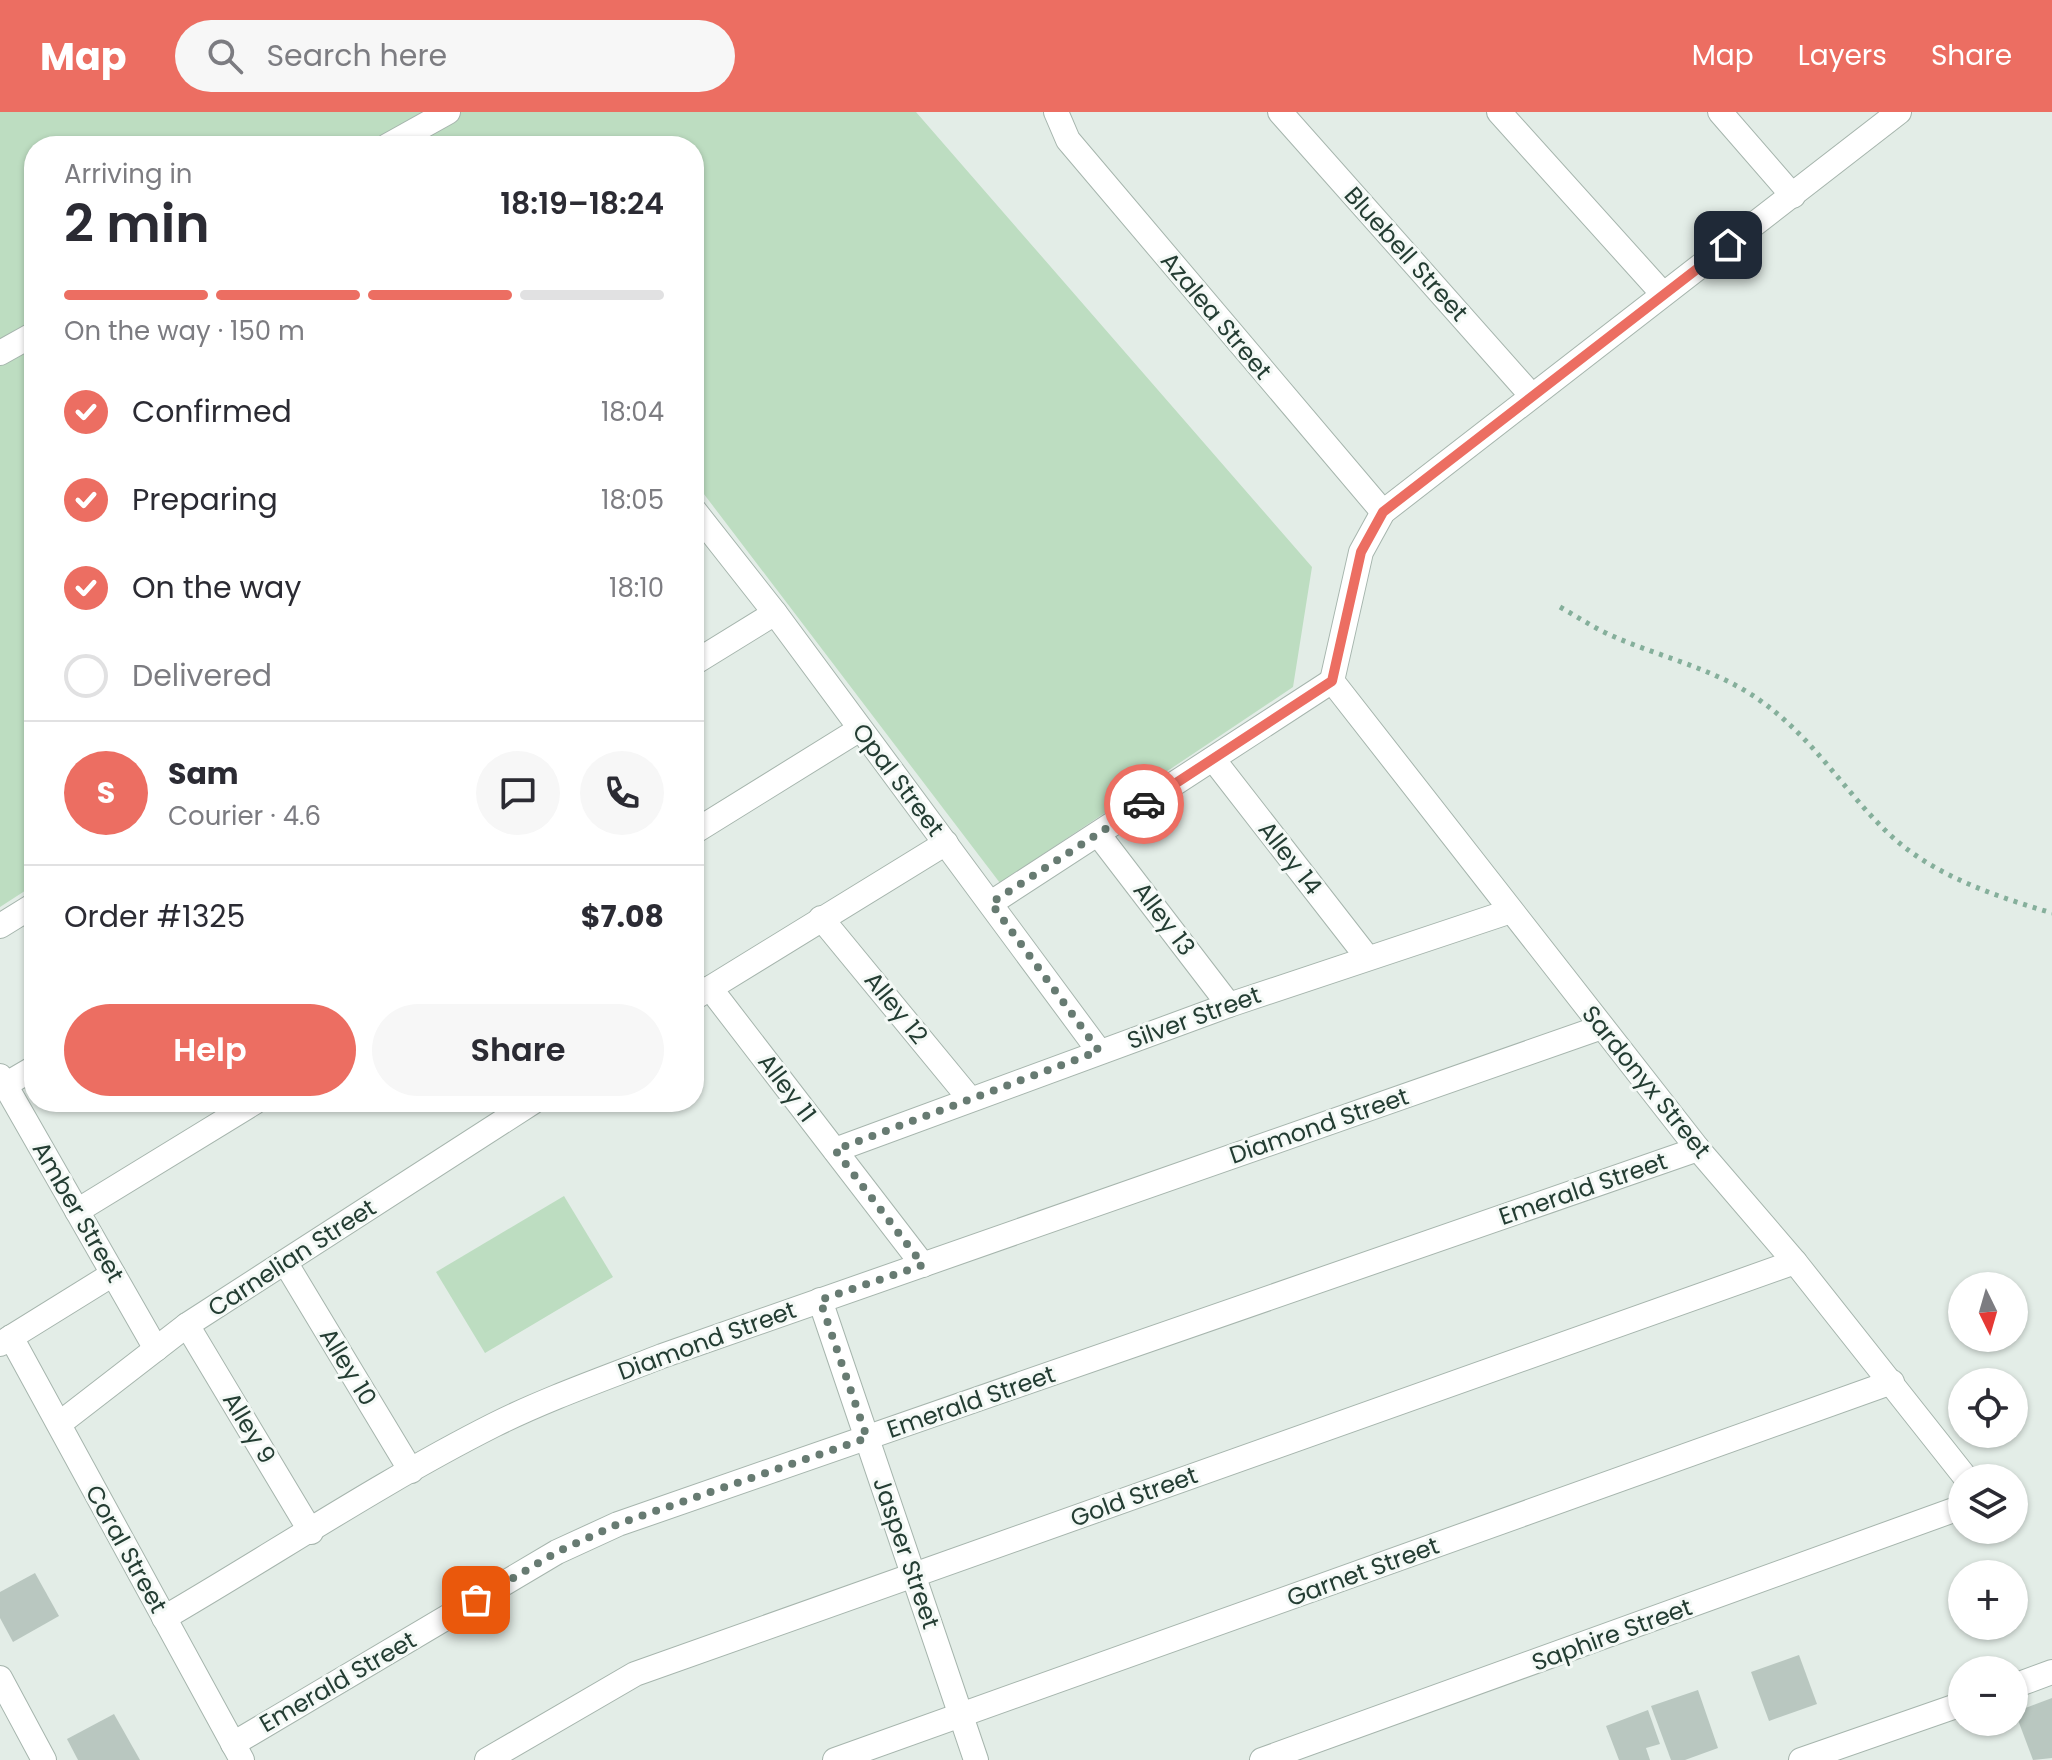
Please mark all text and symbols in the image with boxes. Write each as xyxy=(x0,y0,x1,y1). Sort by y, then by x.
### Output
search box xyxy=(175,20,735,92)
text: Map xyxy=(40,30,127,83)
icon: search xyxy=(203,34,247,78)
text: Search here xyxy=(267,34,447,77)
text: Map xyxy=(1692,36,1754,75)
text: Layers xyxy=(1798,36,1887,75)
text: Share xyxy=(1931,36,2012,75)
text: Arriving in xyxy=(64,156,193,192)
street label: Bluebell Street xyxy=(1337,179,1476,328)
text: 18:19–18:24 xyxy=(500,182,664,225)
text: 2 min xyxy=(64,187,210,260)
pin xyxy=(1694,211,1762,279)
icon: home xyxy=(1706,223,1750,267)
street label: Azalea Street xyxy=(1153,245,1279,386)
text: On the way · 150 m xyxy=(64,313,305,349)
icon: check xyxy=(64,390,108,434)
text: Confirmed xyxy=(132,390,292,433)
text: 18:04 xyxy=(601,394,664,430)
icon: check xyxy=(64,478,108,522)
text: Preparing xyxy=(132,478,278,521)
text: 18:05 xyxy=(601,482,664,518)
icon: check xyxy=(64,566,108,610)
text: On the way xyxy=(132,566,301,609)
text: 18:10 xyxy=(609,570,664,606)
text: Delivered xyxy=(132,654,272,697)
street label: Opal Street xyxy=(845,716,952,843)
button: chat xyxy=(476,751,560,835)
button: phone xyxy=(580,751,664,835)
text: Sam xyxy=(168,752,239,795)
courier xyxy=(1104,764,1184,844)
text: S xyxy=(97,771,115,814)
icon: car xyxy=(1122,782,1166,826)
text: Courier · 4.6 xyxy=(168,798,321,834)
street label: Alley 14 xyxy=(1251,814,1330,902)
street label: Alley 13 xyxy=(1126,875,1203,962)
text: Order #1325 xyxy=(64,895,245,938)
text: $7.08 xyxy=(581,895,664,938)
street label: Alley 12 xyxy=(857,965,936,1051)
street label: Silver Street xyxy=(1122,978,1265,1057)
street label: Sardonyx Street xyxy=(1574,998,1718,1165)
button: Help xyxy=(64,1004,356,1096)
button: Share xyxy=(372,1004,664,1096)
street label: Alley 11 xyxy=(751,1047,824,1129)
street label: Diamond Street xyxy=(1225,1079,1413,1172)
street label: Amber Street xyxy=(25,1135,132,1288)
street label: Emerald Street xyxy=(1494,1144,1671,1233)
street label: Carnelian Street xyxy=(201,1191,382,1324)
north arrow xyxy=(1948,1272,2028,1352)
map controls xyxy=(1948,1272,2028,1736)
street label: Diamond Street xyxy=(613,1293,801,1388)
street label: Alley 10 xyxy=(312,1322,385,1412)
street label: Emerald Street xyxy=(882,1357,1059,1446)
button: locate xyxy=(1948,1368,2028,1448)
street label: Alley 9 xyxy=(215,1386,284,1470)
street label: Gold Street xyxy=(1066,1458,1202,1535)
button: layers xyxy=(1948,1464,2028,1544)
street label: Jasper Street xyxy=(865,1473,948,1633)
street label: Coral Street xyxy=(78,1479,175,1619)
street label: Garnet Street xyxy=(1282,1529,1443,1614)
button: + xyxy=(1948,1560,2028,1640)
pin xyxy=(442,1566,510,1634)
icon: bag xyxy=(454,1578,498,1622)
street label: Saphire Street xyxy=(1527,1590,1697,1679)
street label: Emerald Street xyxy=(253,1623,422,1740)
button: − xyxy=(1948,1656,2028,1736)

